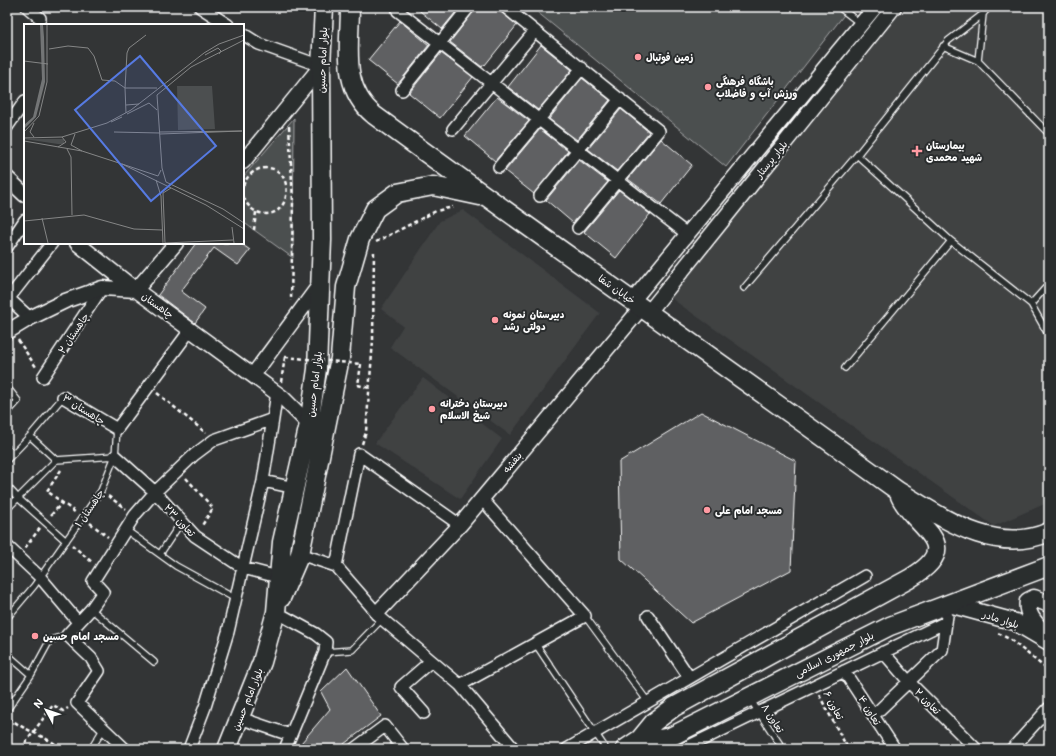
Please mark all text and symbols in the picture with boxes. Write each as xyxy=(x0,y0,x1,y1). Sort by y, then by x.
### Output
inset map xyxy=(24,24,244,244)
street label: بلوار امام حسین xyxy=(314,27,331,93)
place label: زمین فوتبال xyxy=(646,50,694,64)
marker: زمین فوتبال xyxy=(633,52,643,62)
place label: باشگاه فرهنگی ورزش آب و فاضلاب xyxy=(716,74,797,100)
marker: باشگاه فرهنگی ورزش آب و فاضلاب xyxy=(703,82,713,92)
street label: بلوار پرستار xyxy=(751,137,790,181)
place label: بیمارستان شهید محمدی xyxy=(926,138,982,164)
marker: بیمارستان شهید محمدی xyxy=(911,145,923,157)
street label: خیابان شفا xyxy=(595,271,639,307)
street label: چاهستان xyxy=(139,289,177,321)
place label: دبیرستان نمونه دولتی رشد xyxy=(503,307,565,333)
street label: چاهستان ۲ xyxy=(54,310,92,356)
marker: دبیرستان نمونه دولتی رشد xyxy=(490,315,500,325)
street label: بلوار امام حسین xyxy=(303,350,326,418)
street label: چاهستان ۳ xyxy=(60,390,108,428)
place label: دبیرستان دخترانه شیخ الاسلام xyxy=(440,396,508,423)
marker: دبیرستان دخترانه شیخ الاسلام xyxy=(427,404,437,414)
street label: بنفشه xyxy=(499,448,525,476)
street label: چاهستان ۱ xyxy=(71,486,107,530)
street label: تعاون ۲۳ xyxy=(161,501,199,539)
place label: مسجد امام علی xyxy=(715,503,782,518)
marker: مسجد امام علی xyxy=(702,505,712,515)
street label: بلوار مادر xyxy=(980,606,1021,631)
street label: بلوار جمهوری اسلامی xyxy=(792,628,877,681)
place label: مسجد امام حسین xyxy=(43,629,119,644)
marker: مسجد امام حسین xyxy=(30,631,40,641)
street label: بلوار امام حسین xyxy=(228,666,267,733)
street label: تعاون ۲ xyxy=(912,685,944,717)
street label: تعاون ۶ xyxy=(821,688,848,722)
north arrow xyxy=(26,690,66,730)
street label: تعاون ۴ xyxy=(855,692,885,728)
text: N xyxy=(30,695,46,711)
street label: تعاون ۸ xyxy=(758,701,788,735)

